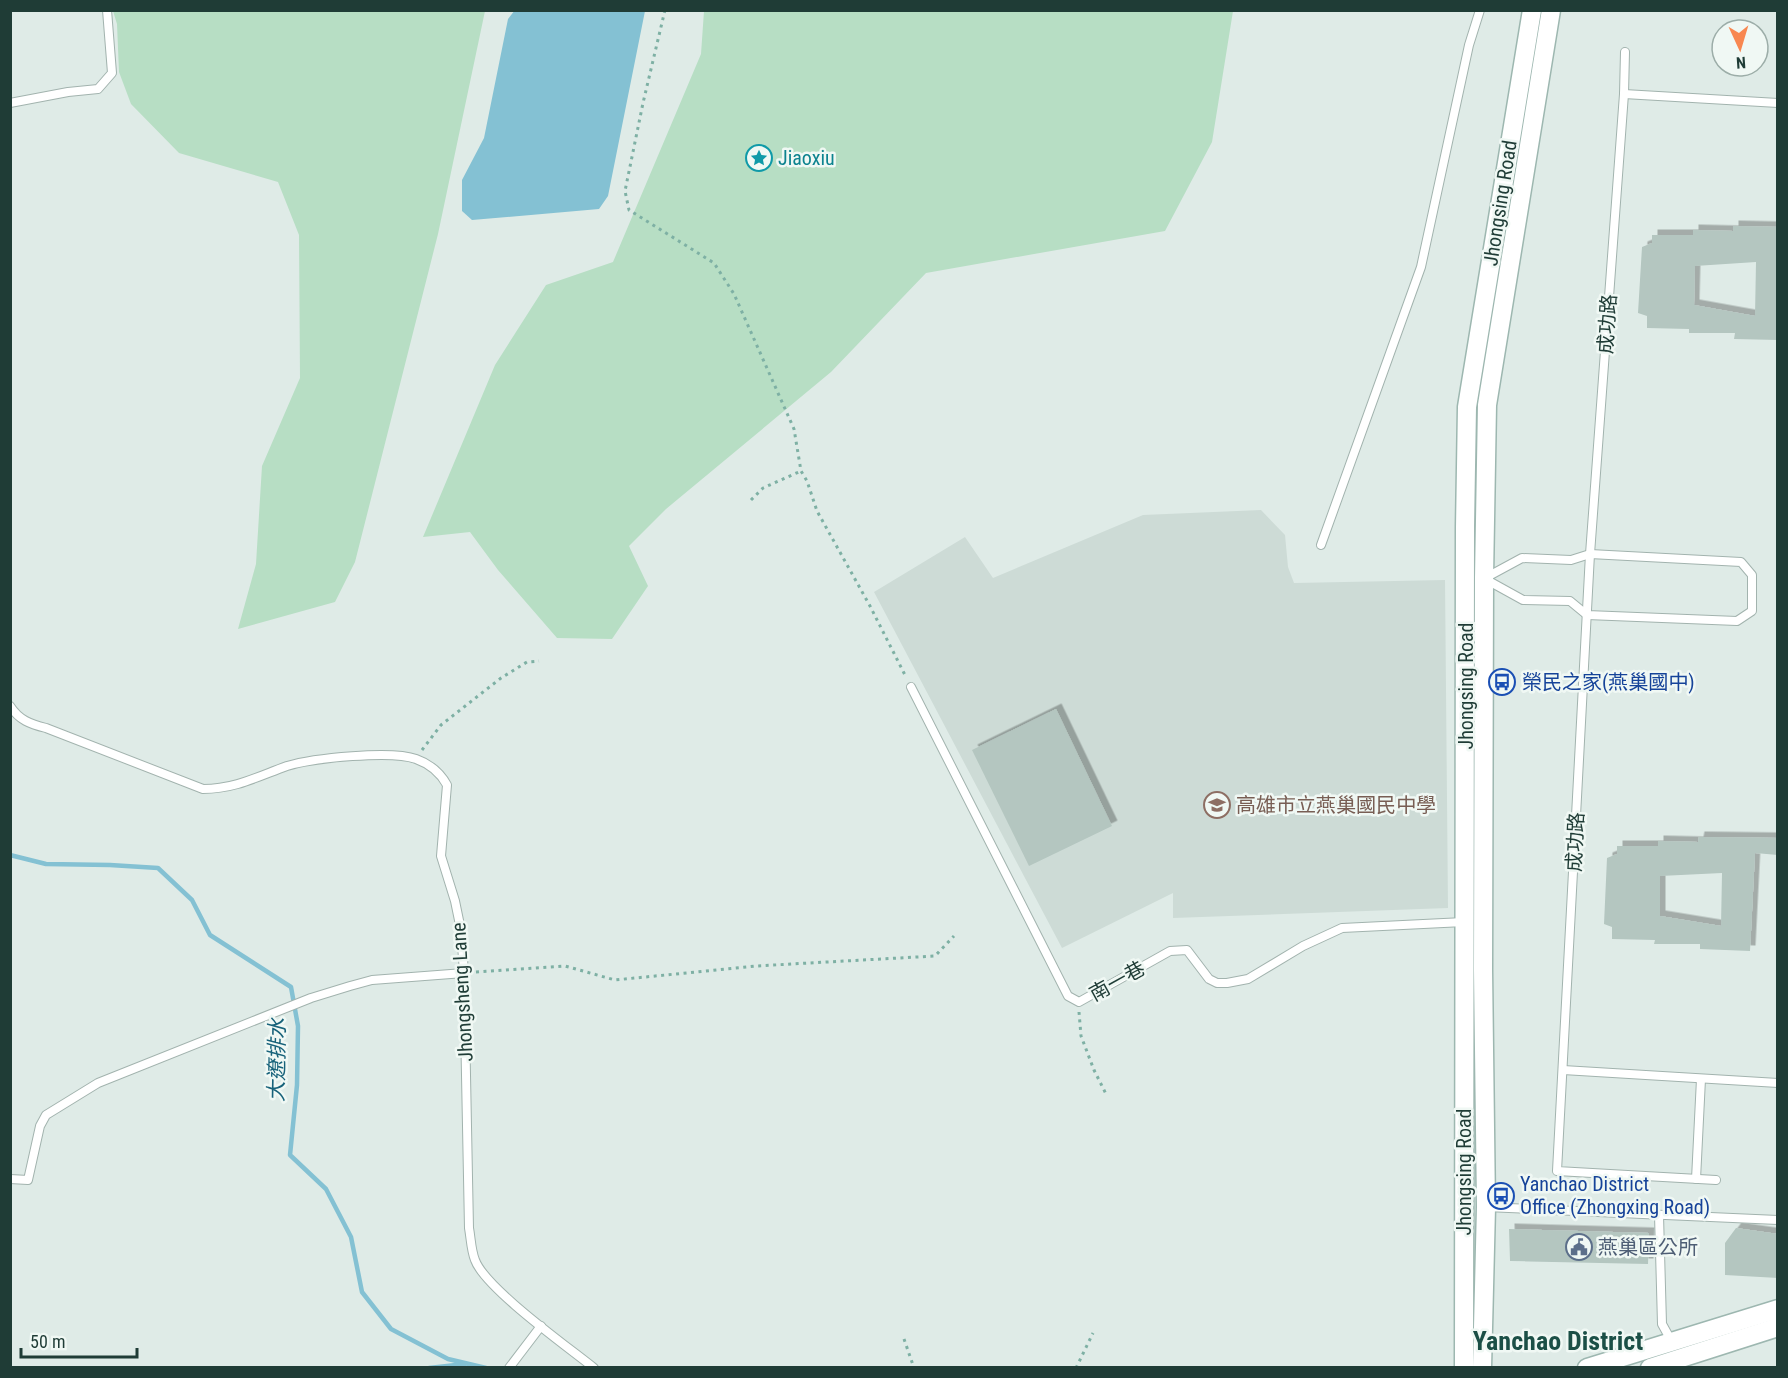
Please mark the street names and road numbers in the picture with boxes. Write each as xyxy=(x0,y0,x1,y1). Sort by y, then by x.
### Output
street label: Jhongsing Road xyxy=(1478,138,1522,268)
street label: 成功路 xyxy=(1593,293,1621,355)
street label: Jhongsing Road xyxy=(1454,623,1478,749)
street label: 成功路 xyxy=(1561,811,1589,873)
street label: Jhongsheng Lane xyxy=(446,922,478,1062)
street label: 南一巷 xyxy=(1085,956,1149,1006)
street label: Jhongsing Road xyxy=(1452,1109,1476,1235)

